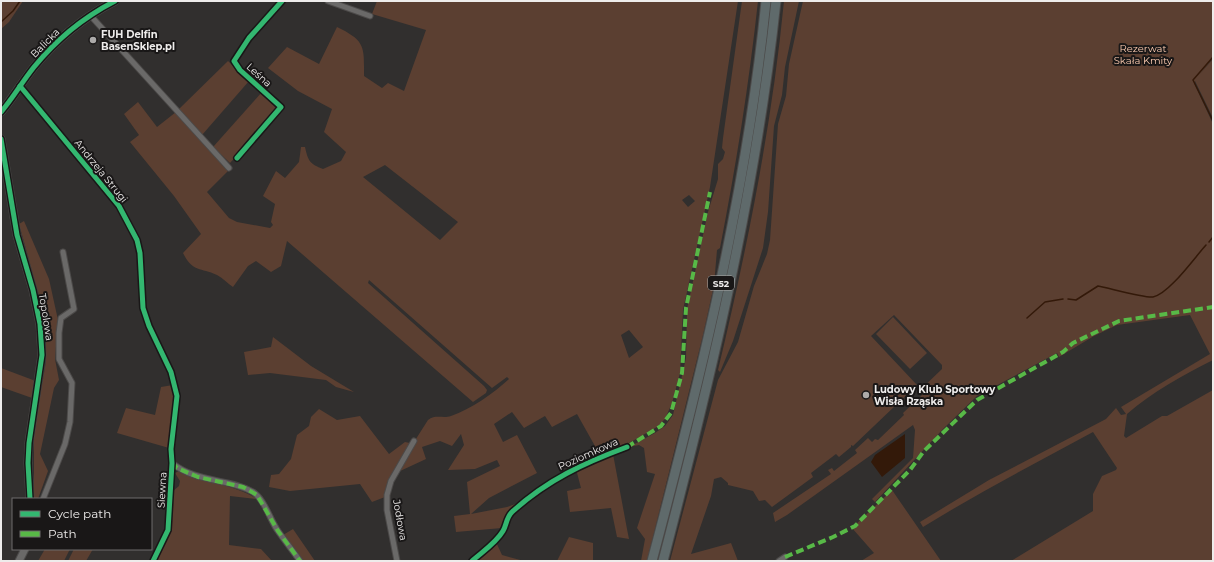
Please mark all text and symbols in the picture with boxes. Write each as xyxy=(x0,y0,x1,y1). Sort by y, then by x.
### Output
street label: Balicka xyxy=(28,26,62,60)
place label: FUH Delfin BasenSklep.pl xyxy=(101,28,175,53)
marker: FUH Delfin BasenSklep.pl xyxy=(88,35,98,45)
park label: Rezerwat Skała Kmity xyxy=(1114,42,1173,67)
street label: Leśna xyxy=(244,60,274,90)
street label: Andrzeja Strugi xyxy=(72,137,130,205)
road number: S52 xyxy=(708,276,734,290)
street label: Topolowa xyxy=(36,292,56,342)
place label: Ludowy Klub Sportowy Wisła Rząska xyxy=(874,383,996,408)
marker: Ludowy Klub Sportowy Wisła Rząska xyxy=(861,390,871,400)
street label: Poziomkowa xyxy=(556,435,620,473)
street label: Siewna xyxy=(155,472,169,508)
street label: Jodłowa xyxy=(390,497,410,542)
legend xyxy=(12,498,152,550)
text: Cycle path xyxy=(48,506,111,521)
text: Path xyxy=(48,526,77,541)

